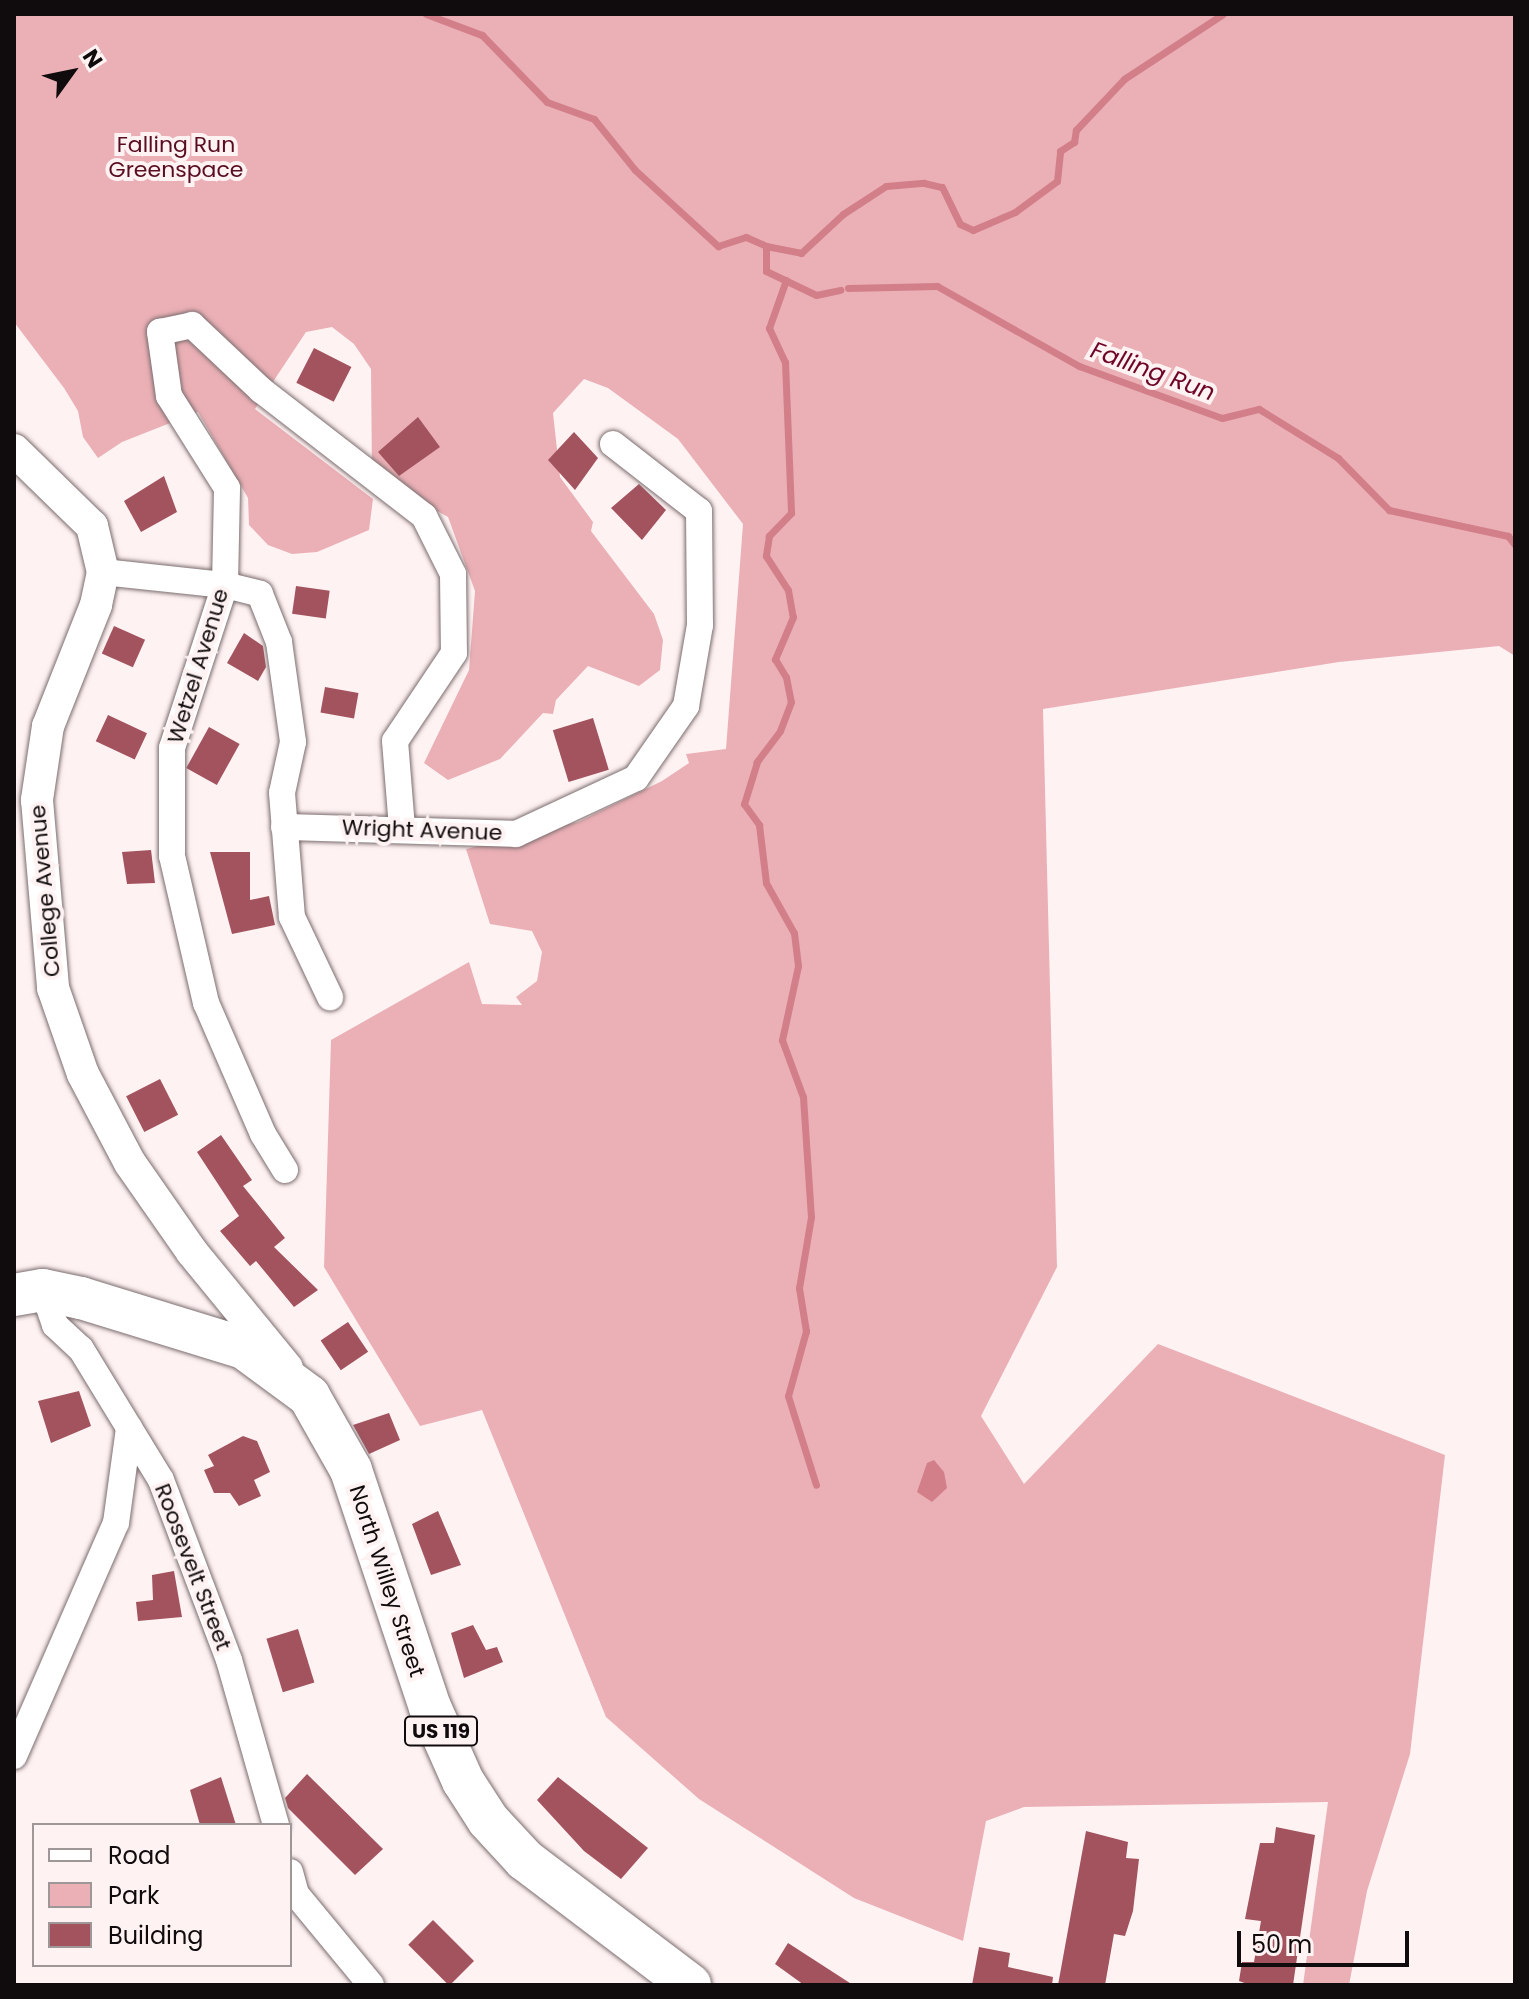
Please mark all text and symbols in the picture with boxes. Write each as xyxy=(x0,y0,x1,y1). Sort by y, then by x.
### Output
north arrow xyxy=(32,32,112,112)
text: N xyxy=(75,43,110,74)
park label: Falling Run Greenspace xyxy=(109,131,243,182)
water label: Falling Run xyxy=(1087,335,1219,407)
street label: Wetzel Avenue xyxy=(162,585,234,747)
street label: College Avenue xyxy=(24,804,66,978)
street label: Wright Avenue xyxy=(341,814,503,846)
street label: Roosevelt Street xyxy=(149,1480,237,1654)
street label: North Willey Street xyxy=(344,1482,430,1680)
road number: US 119 xyxy=(403,1715,479,1747)
legend xyxy=(32,1823,292,1967)
text: Road xyxy=(108,1839,170,1872)
text: Park xyxy=(108,1879,159,1912)
scale bar xyxy=(1241,1915,1413,1965)
text: Building xyxy=(108,1919,204,1952)
text: 50 m xyxy=(1251,1928,1312,1961)

